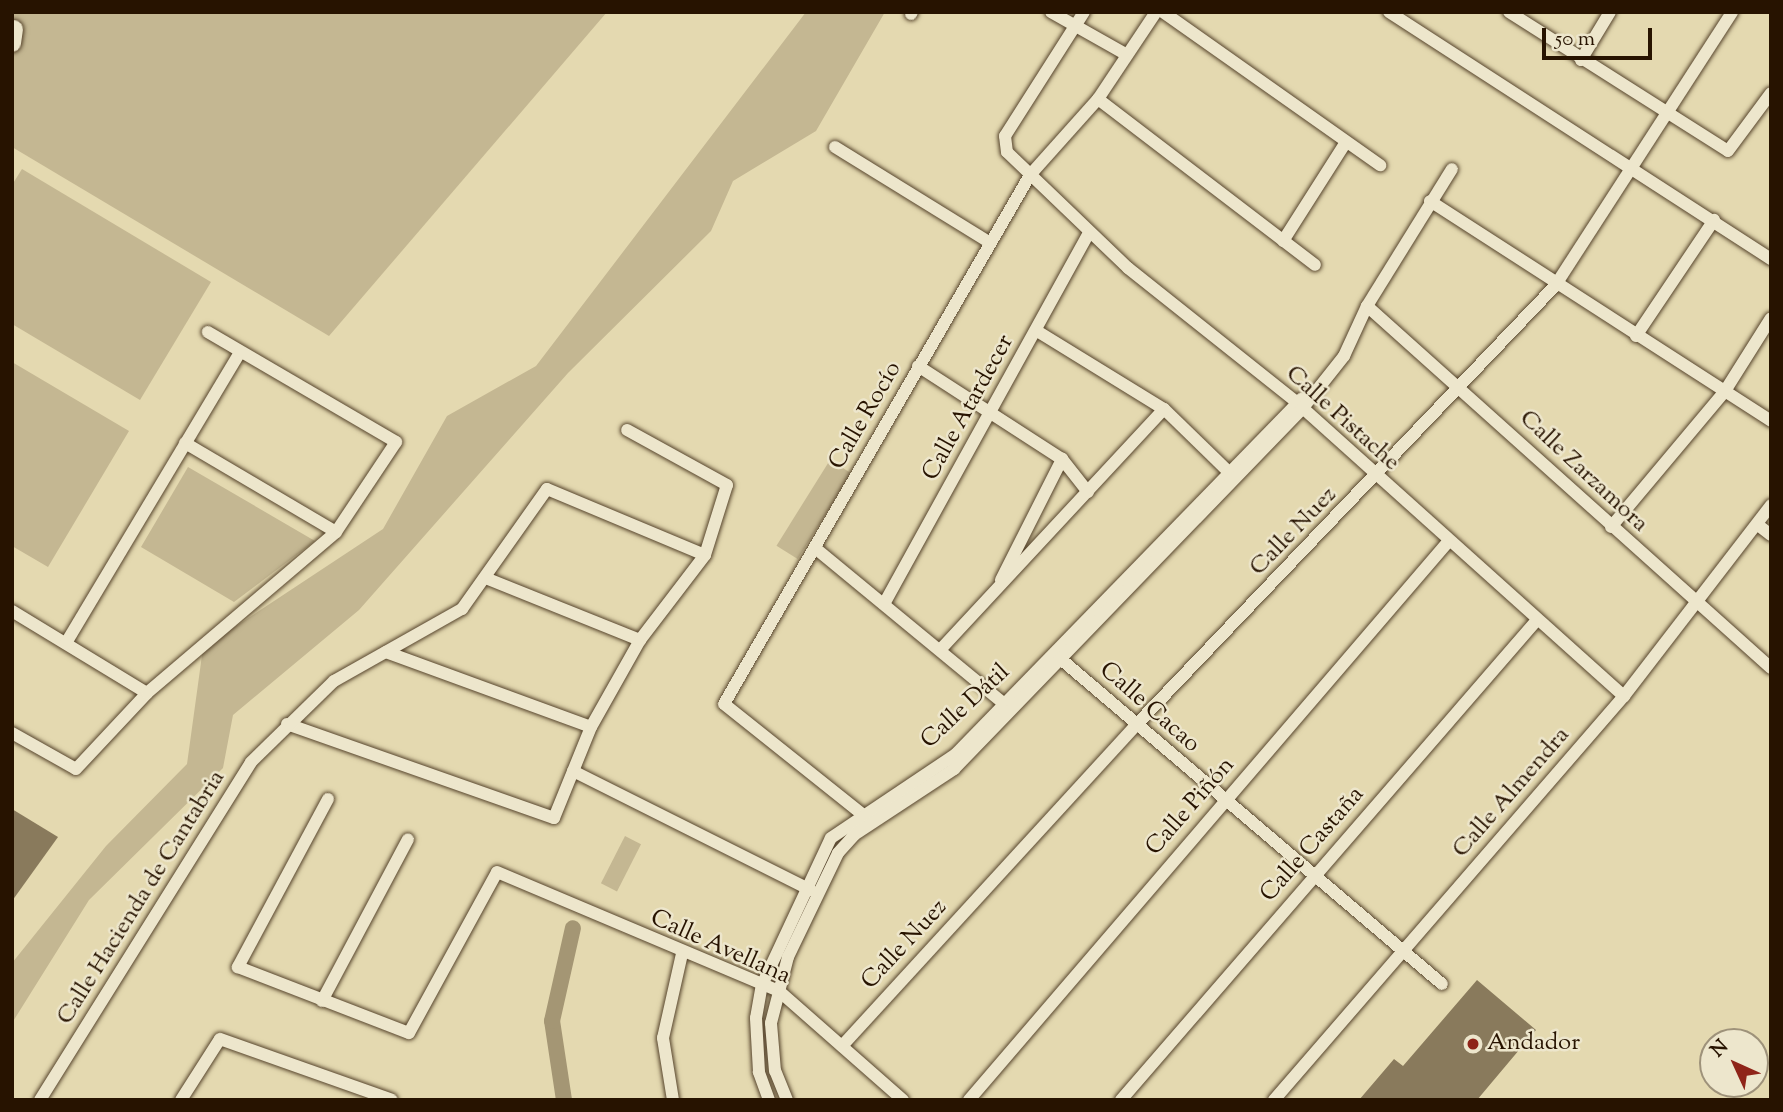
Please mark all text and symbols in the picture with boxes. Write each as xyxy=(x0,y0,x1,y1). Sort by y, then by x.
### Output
scale bar xyxy=(1545,14,1655,58)
text: 50 m xyxy=(1555,25,1595,55)
street label: Calle Atardecer xyxy=(917,330,1021,486)
street label: Calle Rocío xyxy=(824,357,908,475)
street label: Calle Pistache xyxy=(1279,360,1405,478)
street label: Calle Zarzamora xyxy=(1513,405,1653,539)
street label: Calle Nuez xyxy=(1245,481,1343,583)
street label: Calle Cacao xyxy=(1093,656,1205,760)
street label: Calle Dátil xyxy=(916,659,1016,755)
street label: Calle Almendra xyxy=(1447,722,1577,864)
street label: Calle Piñón xyxy=(1141,752,1241,862)
street label: Calle Hacienda de Cantabria xyxy=(52,766,232,1030)
street label: Calle Castaña xyxy=(1255,781,1371,909)
street label: Calle Nuez xyxy=(856,894,954,996)
street label: Calle Avellana xyxy=(645,904,795,992)
north arrow xyxy=(1699,1028,1769,1098)
place label: Andador xyxy=(1487,1030,1580,1058)
text: N xyxy=(1705,1034,1735,1064)
marker: Andador xyxy=(1465,1036,1481,1052)

